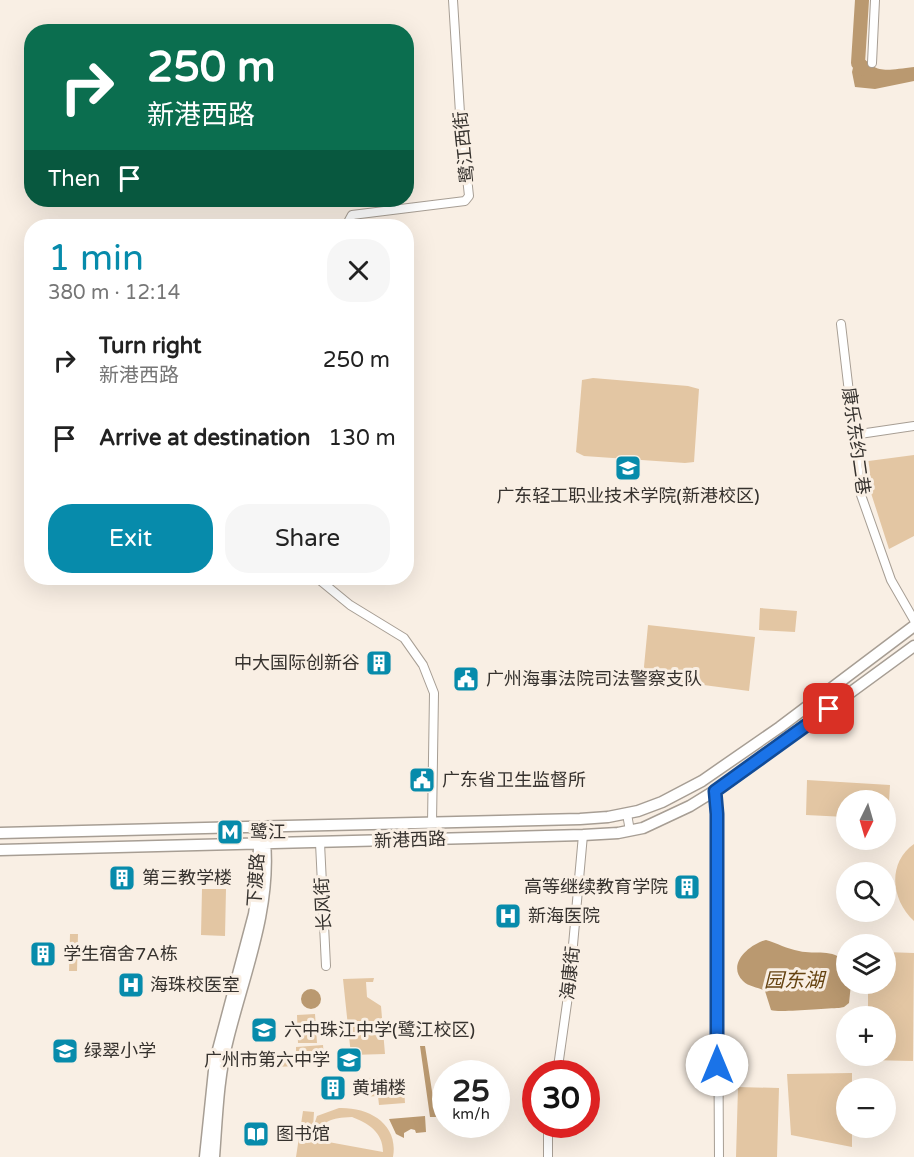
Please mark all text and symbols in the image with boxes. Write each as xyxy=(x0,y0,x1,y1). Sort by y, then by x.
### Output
text: 250 m xyxy=(147,42,276,93)
icon: right xyxy=(48,48,126,126)
text: 新港西路 xyxy=(147,99,255,132)
street label: 鹭江西街 xyxy=(449,110,479,184)
icon: arrive xyxy=(113,162,146,195)
text: Then xyxy=(48,166,101,192)
text: 1 min xyxy=(48,237,144,280)
button: close xyxy=(327,239,390,302)
text: 380 m · 12:14 xyxy=(48,281,180,305)
text: Turn right xyxy=(99,333,201,359)
icon: right xyxy=(48,344,81,377)
text: 250 m xyxy=(323,347,390,373)
text: 新港西路 xyxy=(99,364,179,388)
street label: 康乐东约二巷 xyxy=(838,386,874,496)
icon: arrive xyxy=(48,422,81,455)
text: Arrive at destination xyxy=(99,425,310,451)
text: 130 m xyxy=(328,425,396,451)
school or university icon: 广东轻工职业技术学院(新港校区) xyxy=(613,453,643,483)
place label: 广东轻工职业技术学院(新港校区) xyxy=(496,485,760,507)
button: Exit xyxy=(48,504,213,573)
button: Share xyxy=(225,504,390,573)
building icon: 中大国际创新谷 xyxy=(364,648,394,678)
place label: 中大国际创新谷 xyxy=(234,652,360,674)
public building icon: 广州海事法院司法警察支队 xyxy=(451,664,481,694)
place label: 广州海事法院司法警察支队 xyxy=(486,668,702,690)
pin xyxy=(803,683,854,734)
icon: arrive xyxy=(812,692,845,725)
public building icon: 广东省卫生监督所 xyxy=(407,765,437,795)
place label: 广东省卫生监督所 xyxy=(442,769,586,791)
north arrow xyxy=(836,790,896,850)
map controls xyxy=(836,790,896,1138)
metro station icon: 鹭江 xyxy=(215,817,245,847)
place label: 鹭江 xyxy=(250,821,286,843)
street label: 新港西路 xyxy=(374,828,446,852)
street label: 下渡路 xyxy=(243,852,269,908)
button: search xyxy=(836,862,896,922)
building icon: 第三教学楼 xyxy=(107,863,137,893)
place label: 第三教学楼 xyxy=(142,867,232,889)
building icon: 高等继续教育学院 xyxy=(672,872,702,902)
street label: 长风街 xyxy=(311,876,335,932)
place label: 高等继续教育学院 xyxy=(524,876,668,898)
hospital icon: 新海医院 xyxy=(493,901,523,931)
place label: 新海医院 xyxy=(528,905,600,927)
button: layers xyxy=(836,934,896,994)
building icon: 学生宿舍7A栋 xyxy=(28,939,58,969)
place label: 学生宿舍7A栋 xyxy=(63,943,178,965)
street label: 海康街 xyxy=(556,945,584,1001)
water label: 园东湖 xyxy=(764,969,827,993)
hospital icon: 海珠校医室 xyxy=(116,970,146,1000)
place label: 海珠校医室 xyxy=(150,974,240,996)
button: + xyxy=(836,1006,896,1066)
school or university icon: 六中珠江中学(鹭江校区) xyxy=(249,1015,279,1045)
place label: 六中珠江中学(鹭江校区) xyxy=(284,1019,475,1041)
position arrow xyxy=(685,1033,749,1097)
school or university icon: 绿翠小学 xyxy=(50,1036,80,1066)
place label: 绿翠小学 xyxy=(84,1040,156,1062)
school or university icon: 广州市第六中学 xyxy=(334,1045,364,1075)
place label: 广州市第六中学 xyxy=(204,1049,330,1071)
speed limit sign: 30 xyxy=(522,1060,600,1138)
building icon: 黄埔楼 xyxy=(318,1073,348,1103)
text: 25 xyxy=(452,1073,490,1110)
place label: 黄埔楼 xyxy=(352,1077,406,1099)
button: − xyxy=(836,1078,896,1138)
text: km/h xyxy=(452,1105,490,1123)
library icon: 图书馆 xyxy=(241,1119,271,1149)
place label: 图书馆 xyxy=(276,1123,330,1145)

